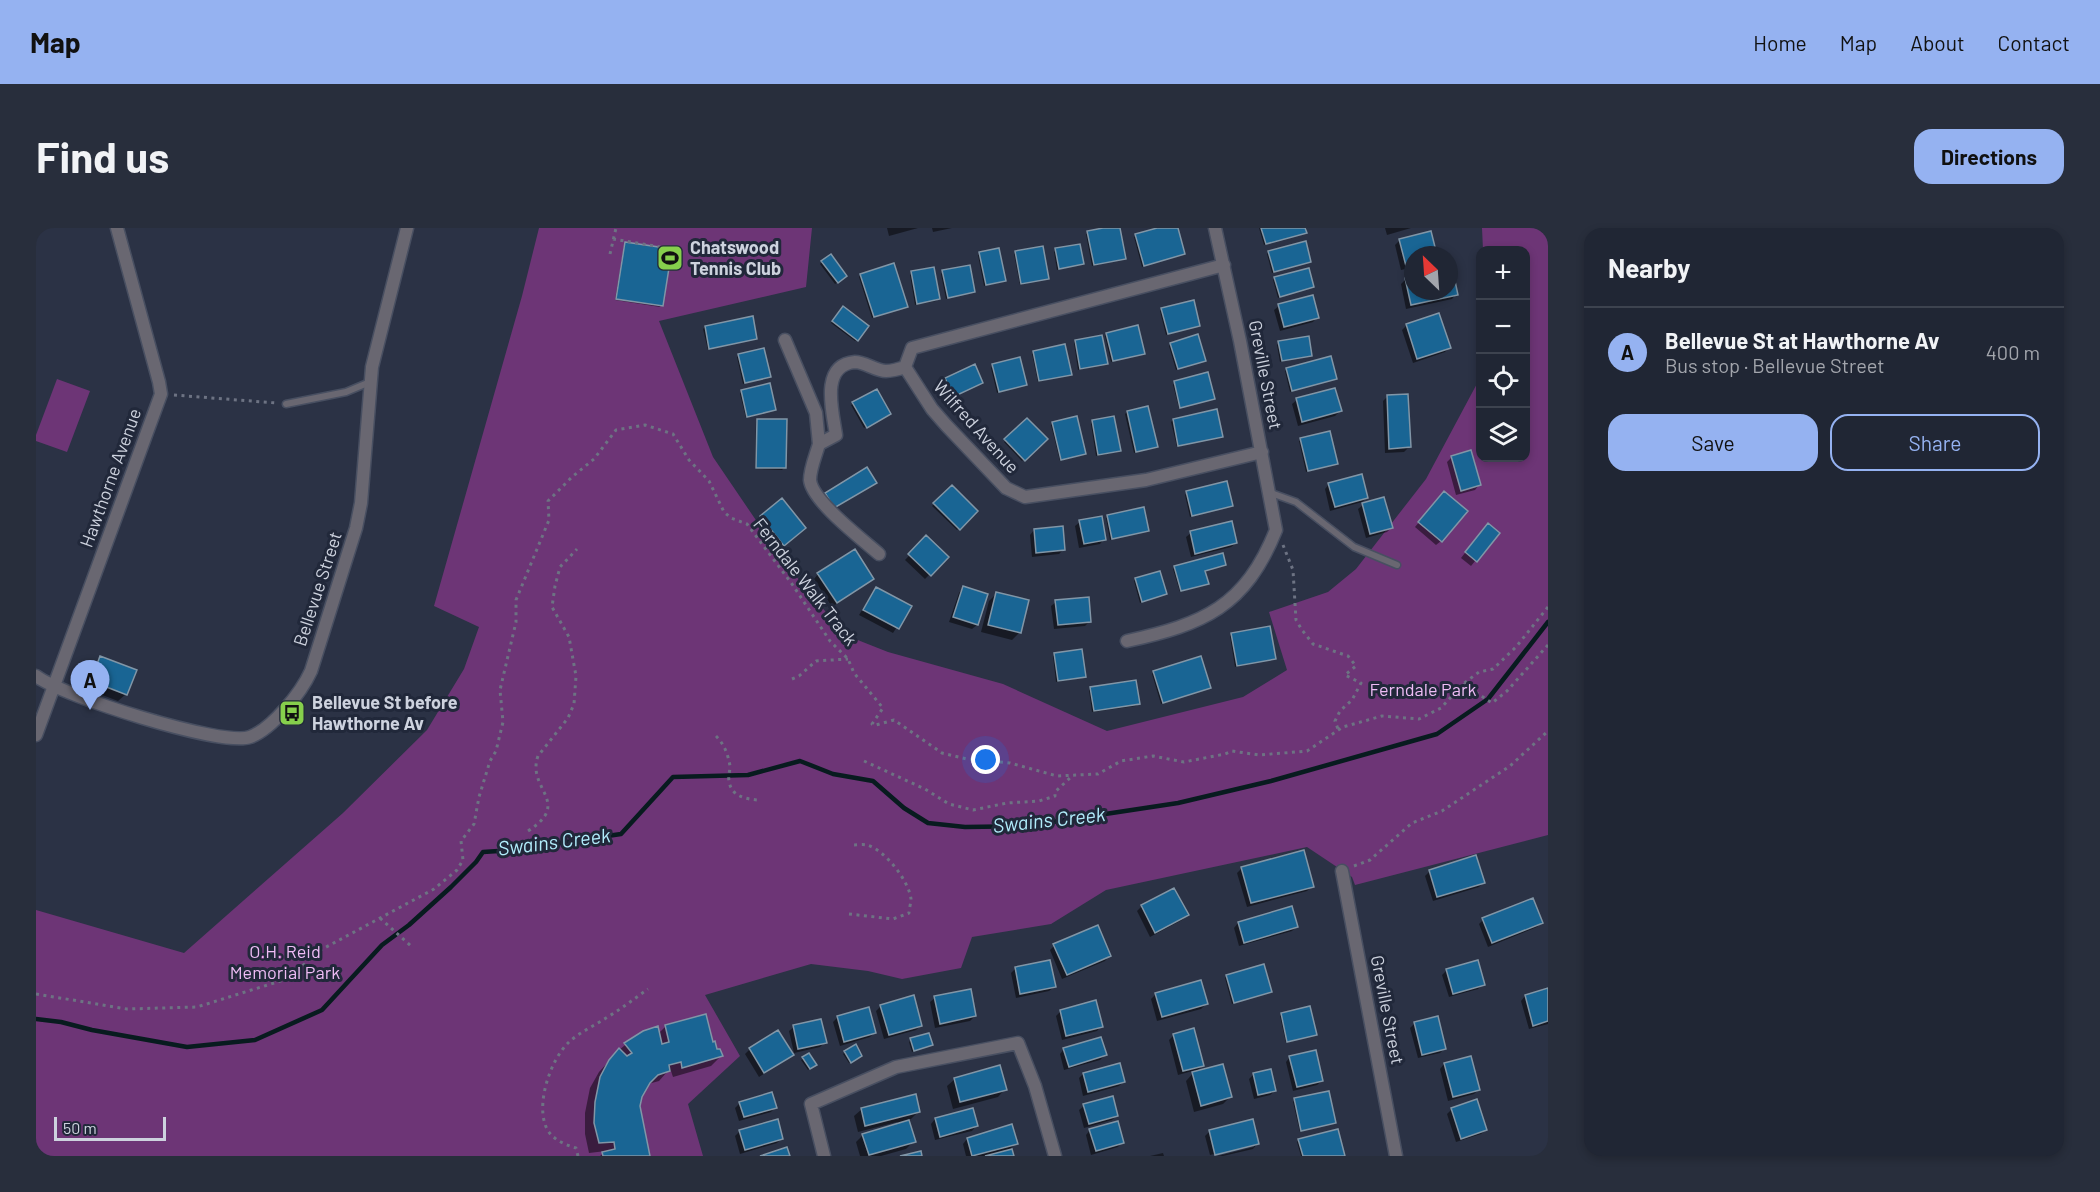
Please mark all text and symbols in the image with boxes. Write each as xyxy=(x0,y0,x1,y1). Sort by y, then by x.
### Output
text: Map xyxy=(30,25,81,59)
text: Home xyxy=(1753,30,1807,55)
text: Map xyxy=(1840,30,1877,55)
text: About xyxy=(1910,30,1965,55)
text: Contact xyxy=(1998,30,2070,55)
button: Directions xyxy=(1914,129,2064,184)
text: Find us xyxy=(36,131,169,181)
place label: Chatswood Tennis Club xyxy=(690,236,781,279)
sports icon: Chatswood Tennis Club xyxy=(655,243,685,273)
north arrow xyxy=(1404,246,1458,300)
map controls xyxy=(1476,246,1530,462)
button: + xyxy=(1476,246,1530,300)
text: Nearby xyxy=(1608,252,1690,283)
button: − xyxy=(1476,300,1530,354)
street label: Greville Street xyxy=(1245,318,1287,431)
text: Bellevue St at Hawthorne Av xyxy=(1665,327,1939,353)
text: A xyxy=(1621,340,1634,364)
text: 400 m xyxy=(1986,340,2040,364)
text: Bus stop · Bellevue Street xyxy=(1665,353,1885,377)
button: locate xyxy=(1476,354,1530,408)
street label: Wilfred Avenue xyxy=(929,375,1024,477)
street label: Hawthorne Avenue xyxy=(75,405,145,550)
button: layers xyxy=(1476,408,1530,462)
button: Save xyxy=(1608,414,1818,471)
button: Share xyxy=(1830,414,2040,471)
street label: Ferndale Walk Track xyxy=(749,513,862,650)
street label: Bellevue Street xyxy=(288,529,346,649)
pin: A xyxy=(70,660,110,710)
park label: Ferndale Park xyxy=(1370,678,1476,700)
place label: Bellevue St before Hawthorne Av xyxy=(312,691,458,734)
bus stop icon: Bellevue St before Hawthorne Av xyxy=(277,698,307,728)
your location xyxy=(971,745,1000,774)
water label: Swains Creek xyxy=(991,801,1107,837)
water label: Swains Creek xyxy=(496,822,612,860)
park label: O.H. Reid Memorial Park xyxy=(230,940,340,983)
street label: Greville Street xyxy=(1367,953,1409,1066)
scale bar xyxy=(54,1114,166,1142)
text: 50 m xyxy=(63,1118,97,1137)

